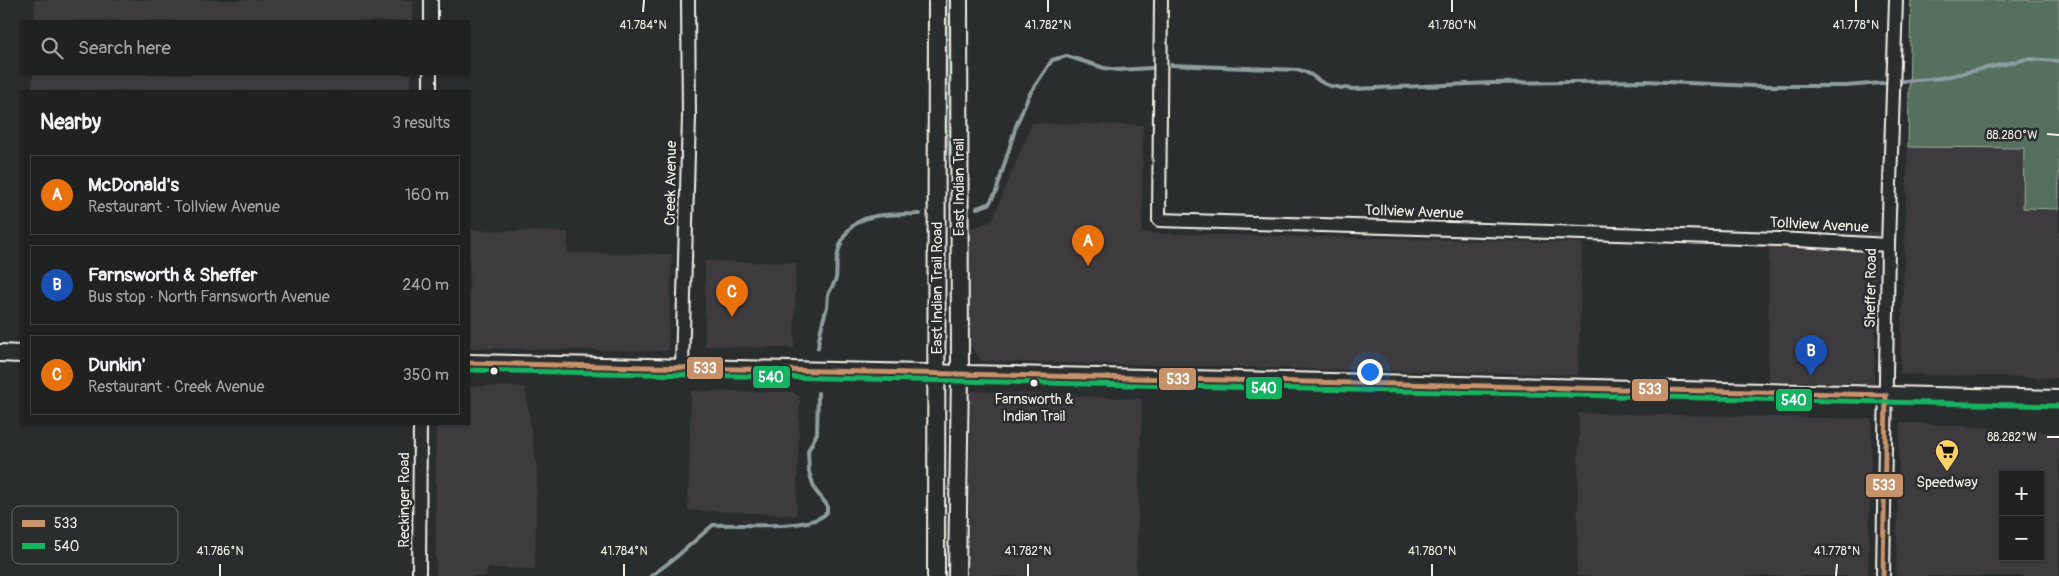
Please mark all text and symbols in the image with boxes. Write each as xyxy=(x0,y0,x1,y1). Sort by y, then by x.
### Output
text: 41.784°N xyxy=(619,18,667,33)
text: 41.782°N xyxy=(1025,18,1071,33)
text: 41.780°N xyxy=(1428,18,1476,33)
text: 41.778°N xyxy=(1833,18,1879,33)
search box xyxy=(20,20,470,75)
icon: search xyxy=(38,34,66,62)
text: Search here xyxy=(78,36,171,60)
text: Nearby xyxy=(40,109,101,136)
text: 3 results xyxy=(392,113,450,133)
text: 88.280°W xyxy=(1986,128,2038,143)
street label: East Indian Trail xyxy=(950,138,969,236)
street label: Creek Avenue xyxy=(661,140,681,226)
text: McDonald's xyxy=(88,173,179,197)
text: A xyxy=(52,185,62,205)
text: 160 m xyxy=(405,185,449,205)
text: Restaurant · Tollview Avenue xyxy=(88,197,280,217)
street label: Tollview Avenue xyxy=(1364,201,1464,223)
street label: Tollview Avenue xyxy=(1769,213,1870,237)
street label: East Indian Trail Road xyxy=(928,222,947,354)
pin: A xyxy=(1072,225,1104,266)
street label: Sheffer Road xyxy=(1861,248,1881,328)
text: Farnsworth & Sheffer xyxy=(88,263,257,287)
text: B xyxy=(52,275,62,295)
text: 240 m xyxy=(402,275,449,295)
pin: C xyxy=(716,276,748,317)
text: Bus stop · North Farnsworth Avenue xyxy=(88,287,330,307)
pin: B xyxy=(1795,335,1827,376)
text: Dunkin' xyxy=(88,353,146,377)
line badge: 533 xyxy=(686,356,724,380)
your location xyxy=(1357,359,1383,385)
text: 533 xyxy=(693,360,717,377)
text: C xyxy=(52,365,62,385)
text: 350 m xyxy=(403,365,449,385)
line badge: 540 xyxy=(752,365,791,389)
unlabelled marker xyxy=(489,366,499,376)
line badge: 533 xyxy=(1158,367,1197,391)
text: 540 xyxy=(758,369,784,386)
text: 533 xyxy=(1166,371,1190,388)
line badge: 540 xyxy=(1245,376,1283,400)
text: Restaurant · Creek Avenue xyxy=(88,377,264,397)
marker: Farnsworth & Indian Trail xyxy=(1029,378,1039,388)
line badge: 533 xyxy=(1631,378,1669,402)
text: 540 xyxy=(1251,380,1277,397)
text: 533 xyxy=(1638,381,1662,398)
line badge: 540 xyxy=(1775,388,1813,412)
place label: Farnsworth & Indian Trail xyxy=(995,391,1074,425)
text: 540 xyxy=(1781,392,1807,409)
text: 88.282°W xyxy=(1987,430,2037,445)
supermarket icon: Speedway xyxy=(1934,438,1960,472)
street label: Reckinger Road xyxy=(395,452,414,548)
map controls xyxy=(1999,471,2044,561)
button: + xyxy=(1999,471,2044,516)
line badge: 533 xyxy=(1865,473,1904,498)
place label: Speedway xyxy=(1916,473,1978,492)
text: 533 xyxy=(1872,477,1896,494)
legend xyxy=(12,506,178,564)
text: 533 xyxy=(54,515,77,532)
button: − xyxy=(1999,516,2044,561)
text: 540 xyxy=(54,538,79,555)
text: 41.786°N xyxy=(196,544,244,559)
text: 41.784°N xyxy=(600,544,648,559)
text: 41.782°N xyxy=(1005,544,1051,559)
text: 41.780°N xyxy=(1408,544,1456,559)
text: 41.778°N xyxy=(1814,544,1860,559)

